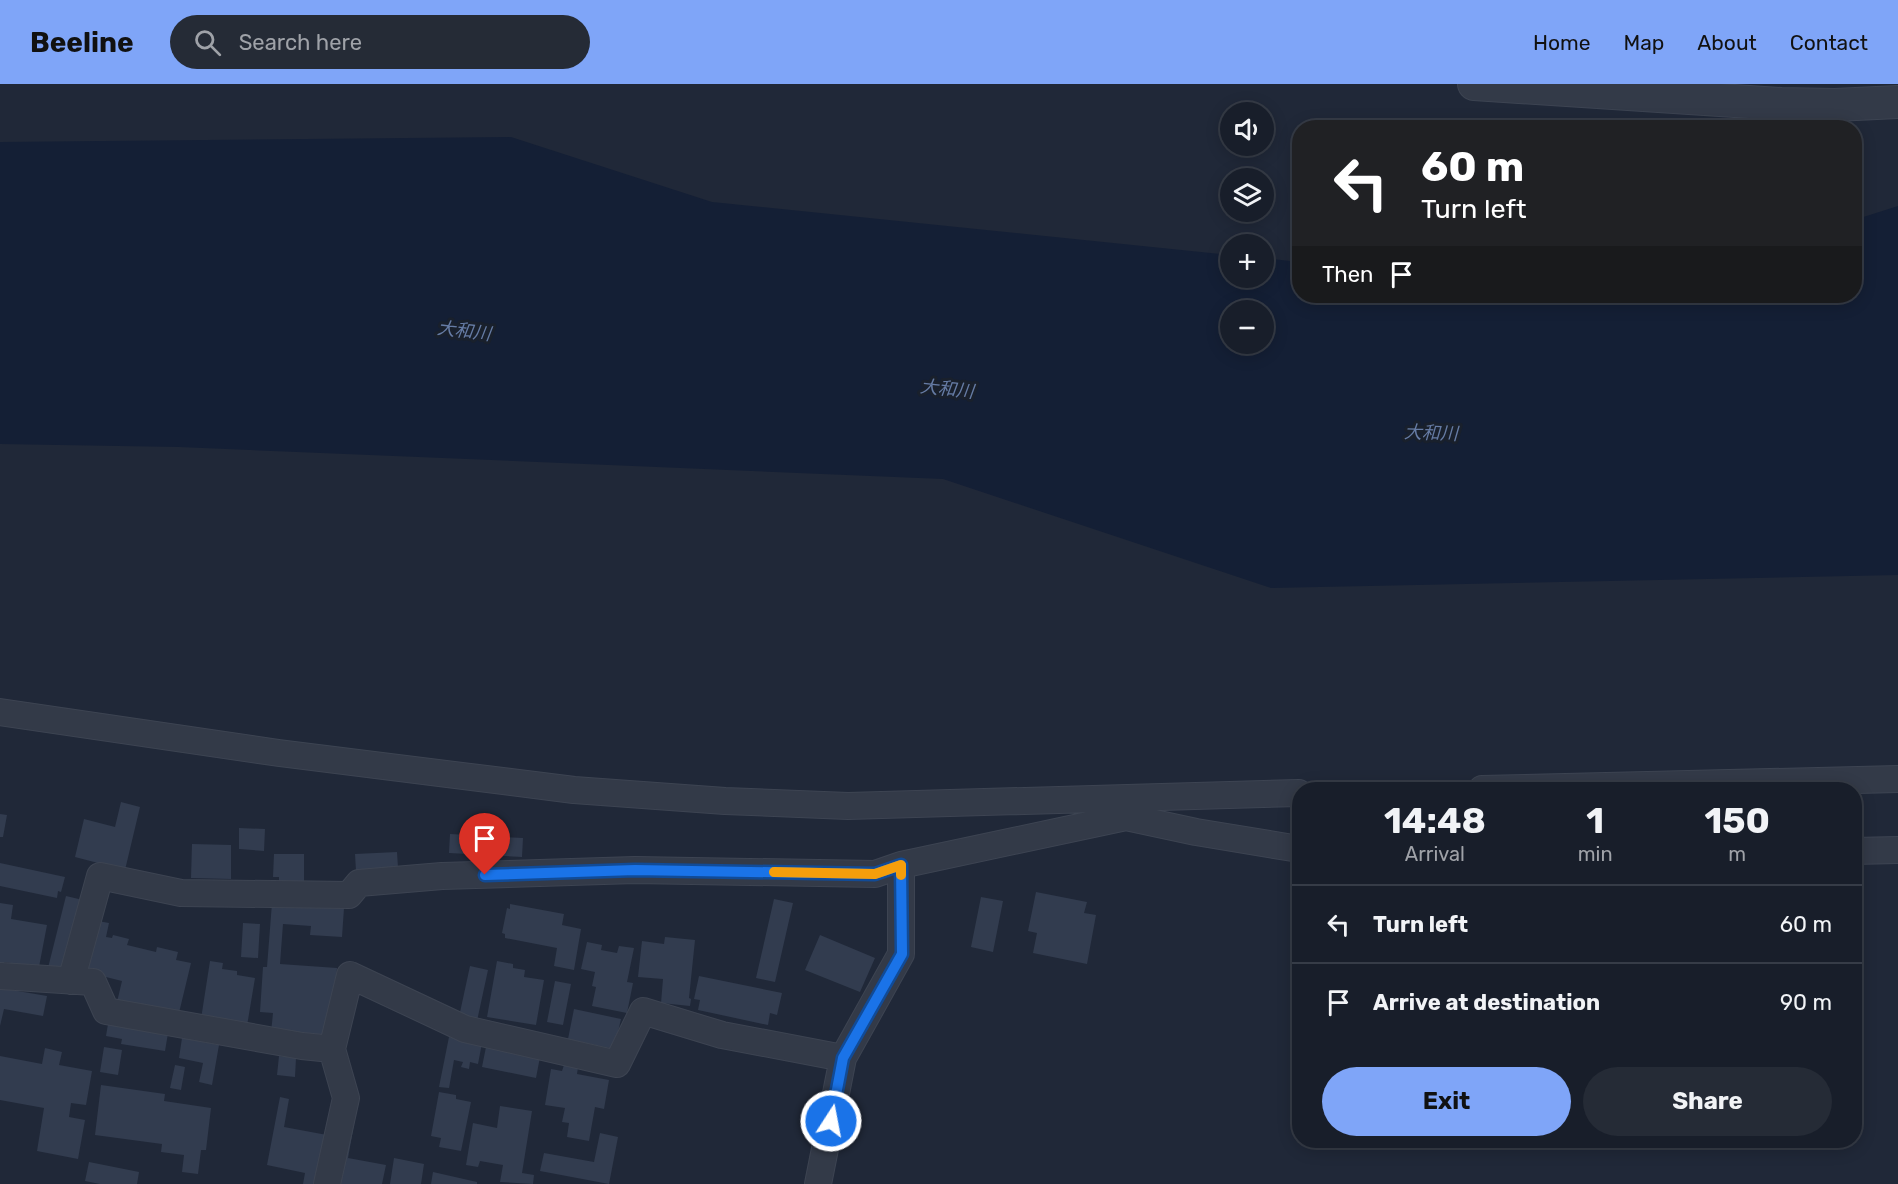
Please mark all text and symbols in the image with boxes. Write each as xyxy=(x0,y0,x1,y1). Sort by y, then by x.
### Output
search box xyxy=(170,15,590,69)
text: Beeline xyxy=(30,26,134,59)
icon: search xyxy=(191,26,224,59)
text: Search here xyxy=(239,29,362,56)
text: Home xyxy=(1533,30,1590,55)
text: Map xyxy=(1623,30,1664,55)
text: About xyxy=(1697,30,1757,55)
text: Contact xyxy=(1790,30,1868,55)
map controls xyxy=(1220,102,1274,354)
button: sound xyxy=(1220,102,1274,156)
text: 60 m xyxy=(1421,142,1524,192)
icon: left xyxy=(1322,144,1400,222)
button: layers xyxy=(1220,168,1274,222)
text: Turn left xyxy=(1421,193,1526,225)
button: + xyxy=(1220,234,1274,288)
icon: arrive xyxy=(1385,258,1418,291)
text: Then xyxy=(1322,261,1373,288)
button: − xyxy=(1220,300,1274,354)
water label: 大和川 xyxy=(436,317,494,345)
water label: 大和川 xyxy=(919,375,977,403)
water label: 大和川 xyxy=(1404,421,1460,445)
text: 14:48 xyxy=(1384,799,1486,842)
text: 1 xyxy=(1586,799,1604,842)
text: 150 xyxy=(1704,799,1770,842)
pin xyxy=(459,813,510,875)
icon: arrive xyxy=(468,822,501,855)
text: Arrival xyxy=(1405,842,1465,866)
text: min xyxy=(1578,842,1613,866)
text: m xyxy=(1728,842,1746,866)
icon: left xyxy=(1322,908,1355,941)
text: Turn left xyxy=(1373,911,1468,938)
text: 60 m xyxy=(1780,911,1832,938)
icon: arrive xyxy=(1322,986,1355,1019)
text: Arrive at destination xyxy=(1373,989,1600,1016)
text: 90 m xyxy=(1780,989,1832,1016)
button: Exit xyxy=(1322,1067,1571,1136)
button: Share xyxy=(1583,1067,1832,1136)
position arrow xyxy=(799,1089,863,1153)

